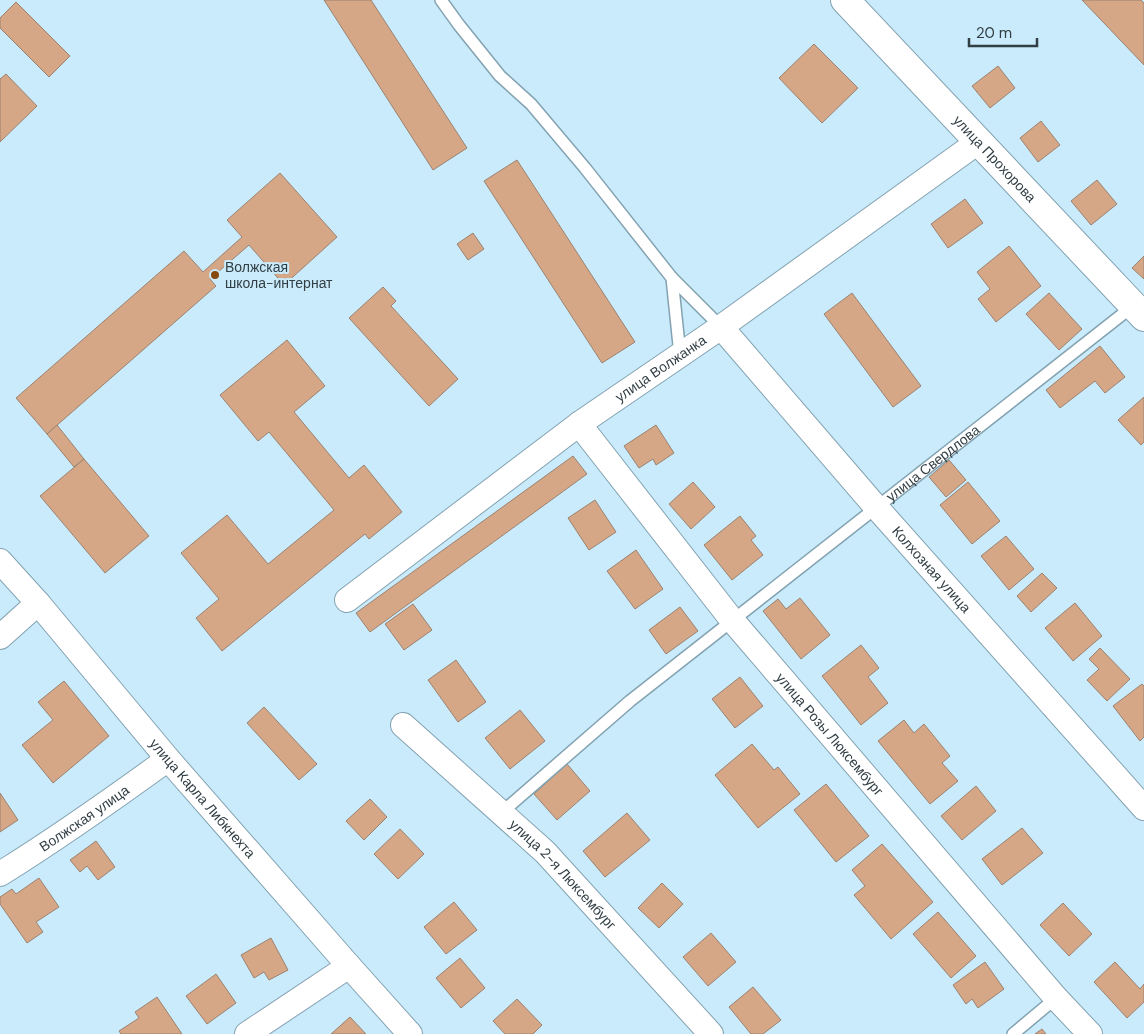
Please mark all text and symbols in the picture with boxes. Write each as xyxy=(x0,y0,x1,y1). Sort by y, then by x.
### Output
scale bar xyxy=(969,15,1036,47)
text: 20 m xyxy=(976,23,1012,43)
street label: улица Прохорова xyxy=(949,111,1040,206)
place label: Волжская школа-интернат xyxy=(225,258,333,292)
marker: Волжская школа-интернат xyxy=(209,269,221,281)
street label: улица Волжанка xyxy=(612,331,710,406)
street label: улица Свердлова xyxy=(882,421,984,505)
street label: Колхозная улица xyxy=(888,522,975,617)
street label: улица Розы Люксембург xyxy=(772,669,888,799)
street label: улица Карла Либкнехта xyxy=(146,735,260,862)
street label: Волжская улица xyxy=(36,781,133,856)
street label: улица 2-я Люксембург xyxy=(505,815,620,933)

